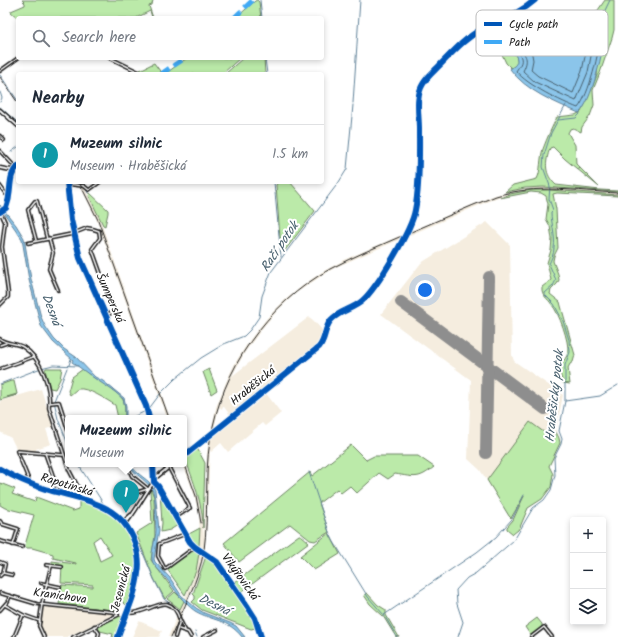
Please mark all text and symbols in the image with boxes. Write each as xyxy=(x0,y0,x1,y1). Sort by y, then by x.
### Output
legend xyxy=(476,10,608,56)
search box xyxy=(16,16,324,60)
text: Cycle path xyxy=(509,16,558,34)
text: Search here xyxy=(62,26,136,50)
icon: search xyxy=(30,27,52,49)
text: Path xyxy=(509,34,530,52)
text: Nearby xyxy=(32,85,84,112)
text: Muzeum silnic xyxy=(70,132,163,156)
text: 1 xyxy=(43,144,47,165)
text: 1.5 km xyxy=(272,144,308,165)
text: Museum · Hraběšická xyxy=(70,156,186,177)
water label: Račí potok xyxy=(255,216,306,276)
street label: Šumperská xyxy=(91,270,130,327)
your location xyxy=(415,280,435,300)
water label: Desná xyxy=(36,291,68,333)
water label: Hraběšický potok xyxy=(540,347,570,443)
street label: Hraběšická xyxy=(226,361,281,410)
popup xyxy=(65,415,187,467)
text: Muzeum silnic xyxy=(80,419,172,443)
text: Museum xyxy=(80,443,124,464)
street label: Rapotínská xyxy=(38,468,97,502)
pin: 1 xyxy=(113,480,139,513)
map controls xyxy=(570,517,606,625)
button: + xyxy=(570,517,606,553)
street label: Vikýřovická xyxy=(216,549,264,606)
button: − xyxy=(570,553,606,589)
street label: Jesenická xyxy=(106,562,137,614)
street label: Kranichova xyxy=(32,583,88,609)
water label: Desná xyxy=(195,588,237,623)
button: layers xyxy=(570,589,606,625)

